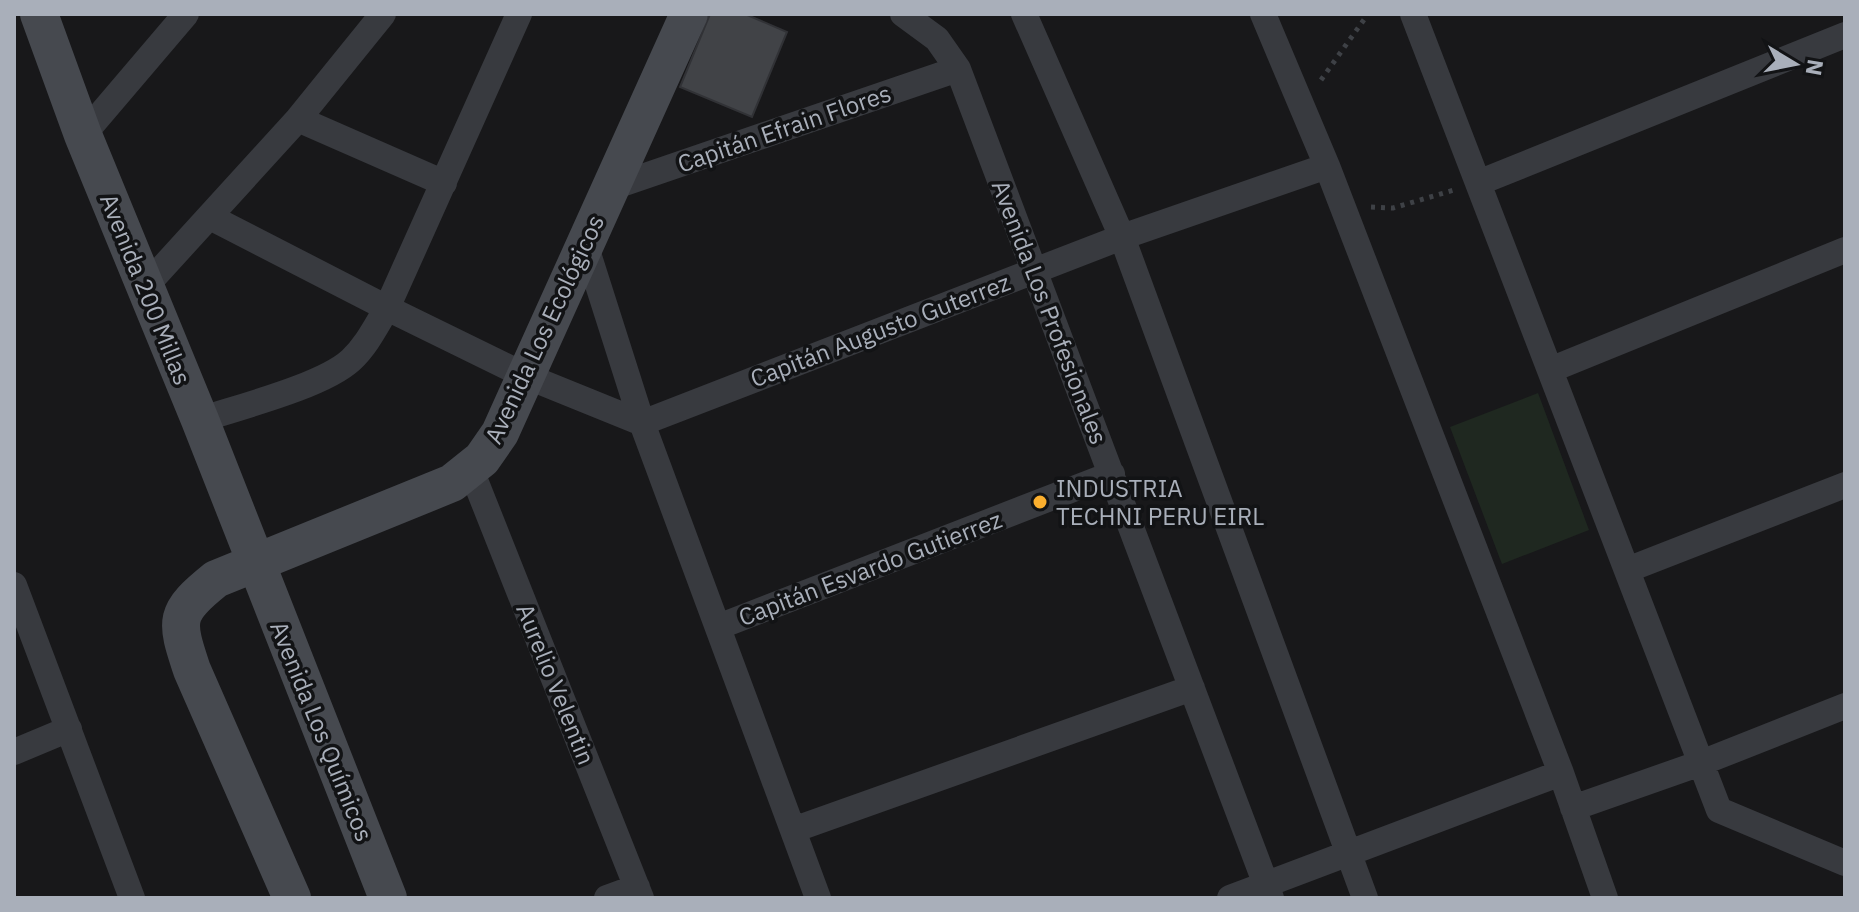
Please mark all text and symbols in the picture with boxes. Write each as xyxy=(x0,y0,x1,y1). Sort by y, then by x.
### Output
north arrow xyxy=(1755,24,1835,104)
text: N xyxy=(1800,57,1831,78)
street label: Capitán Efrain Flores xyxy=(673,76,895,180)
street label: Avenida Los Profesionales xyxy=(985,175,1115,449)
street label: Avenida 200 Millas xyxy=(93,189,199,389)
street label: Avenida Los Ecológicos xyxy=(477,209,611,449)
street label: Capitán Augusto Guterrez xyxy=(745,266,1015,394)
place label: INDUSTRIA TECHNI PERU EIRL xyxy=(1056,472,1264,532)
marker: INDUSTRIA TECHNI PERU EIRL xyxy=(1031,493,1049,511)
street label: Capitán Esvardo Gutierrez xyxy=(734,503,1006,633)
street label: Aurelio Velentin xyxy=(509,599,603,769)
street label: Avenida Los Químicos xyxy=(263,616,381,846)

